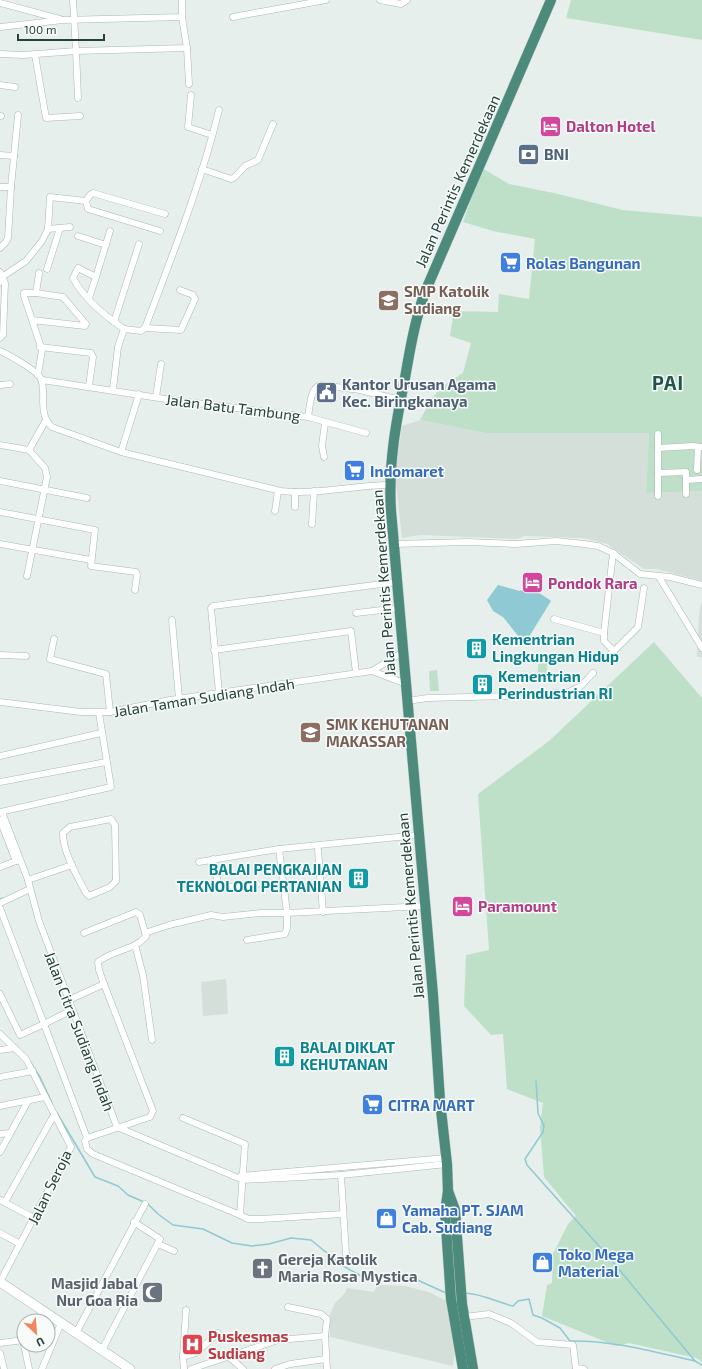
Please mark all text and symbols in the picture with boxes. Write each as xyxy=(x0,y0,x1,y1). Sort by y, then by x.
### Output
scale bar xyxy=(18,16,104,42)
text: 100 m xyxy=(24,22,56,36)
street label: Jalan Perintis Kemerdekaan xyxy=(411,92,503,270)
hotel icon: Dalton Hotel xyxy=(537,113,563,139)
place label: Dalton Hotel xyxy=(566,117,656,135)
bank icon: BNI xyxy=(516,141,542,167)
place label: BNI xyxy=(544,145,569,163)
supermarket icon: Rolas Bangunan xyxy=(497,250,523,276)
place label: Rolas Bangunan xyxy=(526,254,641,272)
place label: SMP Katolik Sudiang xyxy=(404,282,490,317)
school or university icon: SMP Katolik Sudiang xyxy=(375,287,401,313)
district label: PAI xyxy=(652,371,684,394)
place label: Kantor Urusan Agama Kec. Biringkanaya xyxy=(342,375,496,411)
public building icon: Kantor Urusan Agama Kec. Biringkanaya xyxy=(313,380,339,406)
street label: Jalan Batu Tambung xyxy=(165,390,302,424)
supermarket icon: Indomaret xyxy=(342,458,368,484)
place label: Indomaret xyxy=(370,462,444,480)
street label: Jalan Perintis Kemerdekaan xyxy=(367,489,399,677)
hotel icon: Pondok Rara xyxy=(520,570,546,596)
place label: Pondok Rara xyxy=(548,574,638,592)
place label: Kementrian Lingkungan Hidup xyxy=(492,630,619,665)
building icon: Kementrian Lingkungan Hidup xyxy=(463,635,489,661)
place label: Kementrian Perindustrian RI xyxy=(498,667,613,702)
building icon: Kementrian Perindustrian RI xyxy=(469,672,495,698)
street label: Jalan Taman Sudiang Indah xyxy=(112,674,296,720)
place label: SMK KEHUTANAN MAKASSAR xyxy=(326,715,449,750)
school or university icon: SMK KEHUTANAN MAKASSAR xyxy=(297,720,323,746)
street label: Jalan Perintis Kemerdekaan xyxy=(393,812,427,1000)
place label: BALAI PENGKAJIAN TEKNOLOGI PERTANIAN xyxy=(177,860,342,895)
building icon: BALAI PENGKAJIAN TEKNOLOGI PERTANIAN xyxy=(345,865,371,891)
hotel icon: Paramount xyxy=(449,893,475,919)
place label: Paramount xyxy=(478,897,557,915)
street label: Jalan Citra Sudiang Indah xyxy=(41,949,119,1113)
place label: BALAI DIKLAT KEHUTANAN xyxy=(300,1038,395,1073)
building icon: BALAI DIKLAT KEHUTANAN xyxy=(272,1043,298,1069)
supermarket icon: CITRA MART xyxy=(359,1092,385,1118)
place label: CITRA MART xyxy=(388,1096,475,1114)
street label: Jalan Seroja xyxy=(23,1147,76,1228)
place label: Yamaha PT. SJAM Cab. Sudiang xyxy=(402,1201,524,1236)
shop icon: Yamaha PT. SJAM Cab. Sudiang xyxy=(374,1206,400,1232)
place label: Toko Mega Material xyxy=(558,1245,634,1280)
place label: Gereja Katolik Maria Rosa Mystica xyxy=(278,1250,417,1286)
shop icon: Toko Mega Material xyxy=(529,1250,555,1276)
church icon: Gereja Katolik Maria Rosa Mystica xyxy=(250,1255,276,1281)
place label: Masjid Jabal Nur Goa Ria xyxy=(51,1274,138,1309)
mosque icon: Masjid Jabal Nur Goa Ria xyxy=(140,1279,166,1305)
north arrow xyxy=(16,1313,56,1353)
place label: Puskesmas Sudiang xyxy=(208,1327,288,1362)
hospital icon: Puskesmas Sudiang xyxy=(180,1332,206,1358)
text: U xyxy=(34,1335,47,1350)

